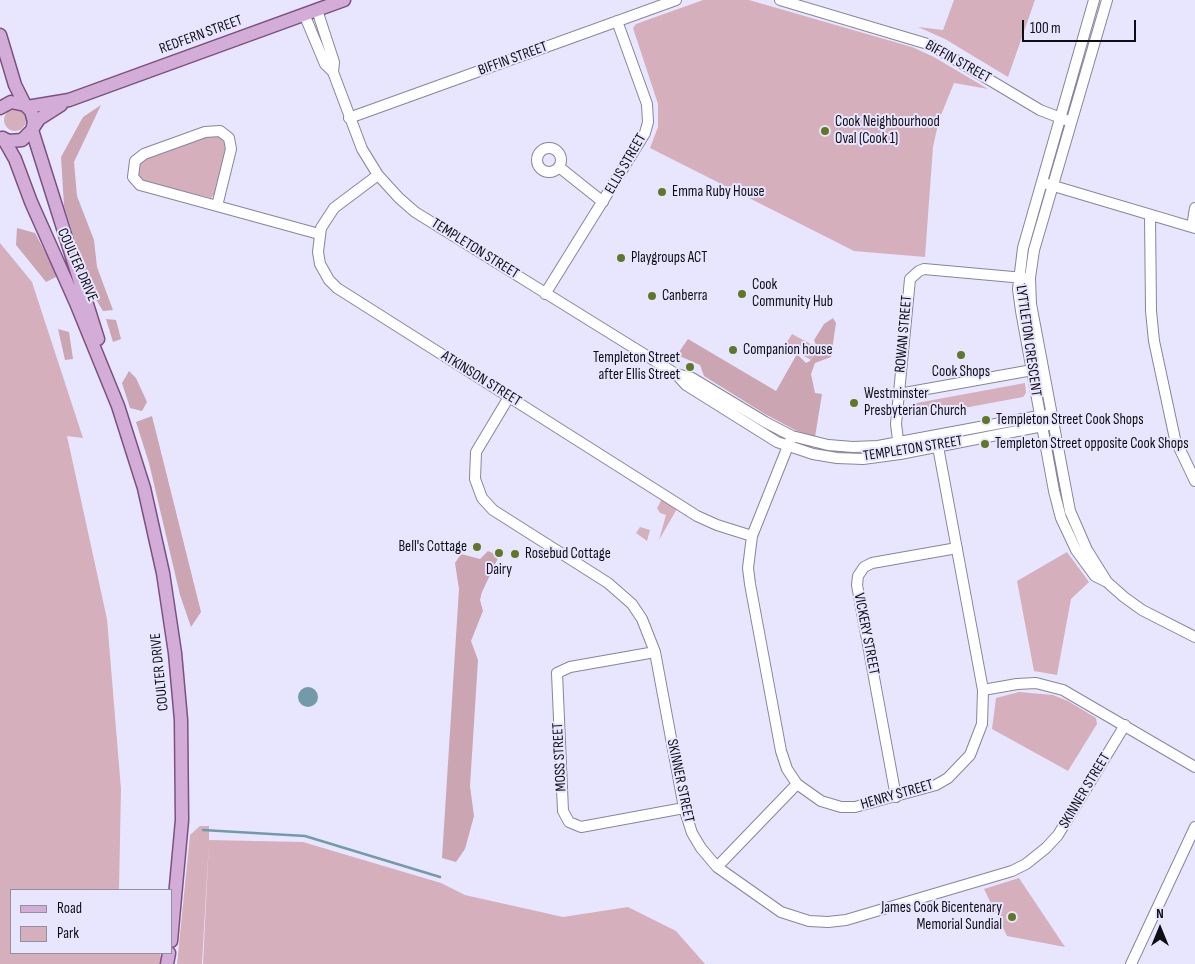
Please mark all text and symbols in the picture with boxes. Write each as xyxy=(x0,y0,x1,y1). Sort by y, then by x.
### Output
scale bar xyxy=(1025,10,1139,42)
street label: REDFERN STREET xyxy=(157,12,245,58)
text: 100 m xyxy=(1030,19,1061,38)
street label: BIFFIN STREET xyxy=(922,37,994,87)
street label: BIFFIN STREET xyxy=(476,38,550,80)
place label: Cook Neighbourhood Oval (Cook 1) xyxy=(835,113,940,148)
marker: Cook Neighbourhood Oval (Cook 1) xyxy=(819,125,831,137)
street label: ELLIS STREET xyxy=(601,131,651,197)
place label: Emma Ruby House xyxy=(672,183,765,201)
marker: Emma Ruby House xyxy=(656,186,668,198)
street label: TEMPLETON STREET xyxy=(428,215,522,283)
street label: COULTER DRIVE xyxy=(53,226,101,304)
place label: Playgroups ACT xyxy=(631,249,707,267)
marker: Playgroups ACT xyxy=(615,252,627,264)
place label: Cook Community Hub xyxy=(752,276,833,311)
street label: LYTTLETON CRESCENT xyxy=(1011,284,1045,398)
place label: Canberra xyxy=(662,287,708,305)
marker: Cook Community Hub xyxy=(736,288,748,300)
marker: Canberra xyxy=(646,290,658,302)
street label: ROWAN STREET xyxy=(892,294,916,374)
place label: Companion house xyxy=(743,341,833,359)
marker: Companion house xyxy=(727,344,739,356)
street label: ATKINSON STREET xyxy=(438,347,524,411)
place label: Templeton Street after Ellis Street xyxy=(593,349,680,384)
marker: Cook Shops xyxy=(955,349,967,361)
marker: Templeton Street after Ellis Street xyxy=(684,361,696,373)
place label: Cook Shops xyxy=(932,363,990,381)
place label: Westminster Presbyterian Church xyxy=(864,385,966,420)
marker: Westminster Presbyterian Church xyxy=(848,397,860,409)
place label: Templeton Street Cook Shops xyxy=(996,411,1144,429)
marker: Templeton Street Cook Shops xyxy=(980,414,992,426)
street label: TEMPLETON STREET xyxy=(862,432,964,466)
place label: Templeton Street opposite Cook Shops xyxy=(995,435,1189,453)
marker: Templeton Street opposite Cook Shops xyxy=(979,438,991,450)
place label: Bell's Cottage xyxy=(398,538,467,556)
marker: Bell's Cottage xyxy=(471,541,483,553)
place label: Rosebud Cottage xyxy=(525,545,611,563)
marker: Dairy xyxy=(493,547,505,559)
marker: Rosebud Cottage xyxy=(509,548,521,560)
place label: Dairy xyxy=(486,561,512,579)
street label: VICKERY STREET xyxy=(849,591,883,677)
street label: COULTER DRIVE xyxy=(147,632,173,712)
street label: MOSS STREET xyxy=(549,722,571,792)
street label: SKINNER STREET xyxy=(662,738,698,824)
street label: SKINNER STREET xyxy=(1055,750,1115,832)
street label: HENRY STREET xyxy=(859,776,935,814)
legend xyxy=(10,889,172,954)
text: Road xyxy=(57,899,82,918)
place label: James Cook Bicentenary Memorial Sundial xyxy=(881,899,1002,934)
north arrow xyxy=(1135,904,1185,954)
text: N xyxy=(1156,905,1164,922)
marker: James Cook Bicentenary Memorial Sundial xyxy=(1006,911,1018,923)
text: Park xyxy=(57,924,79,943)

